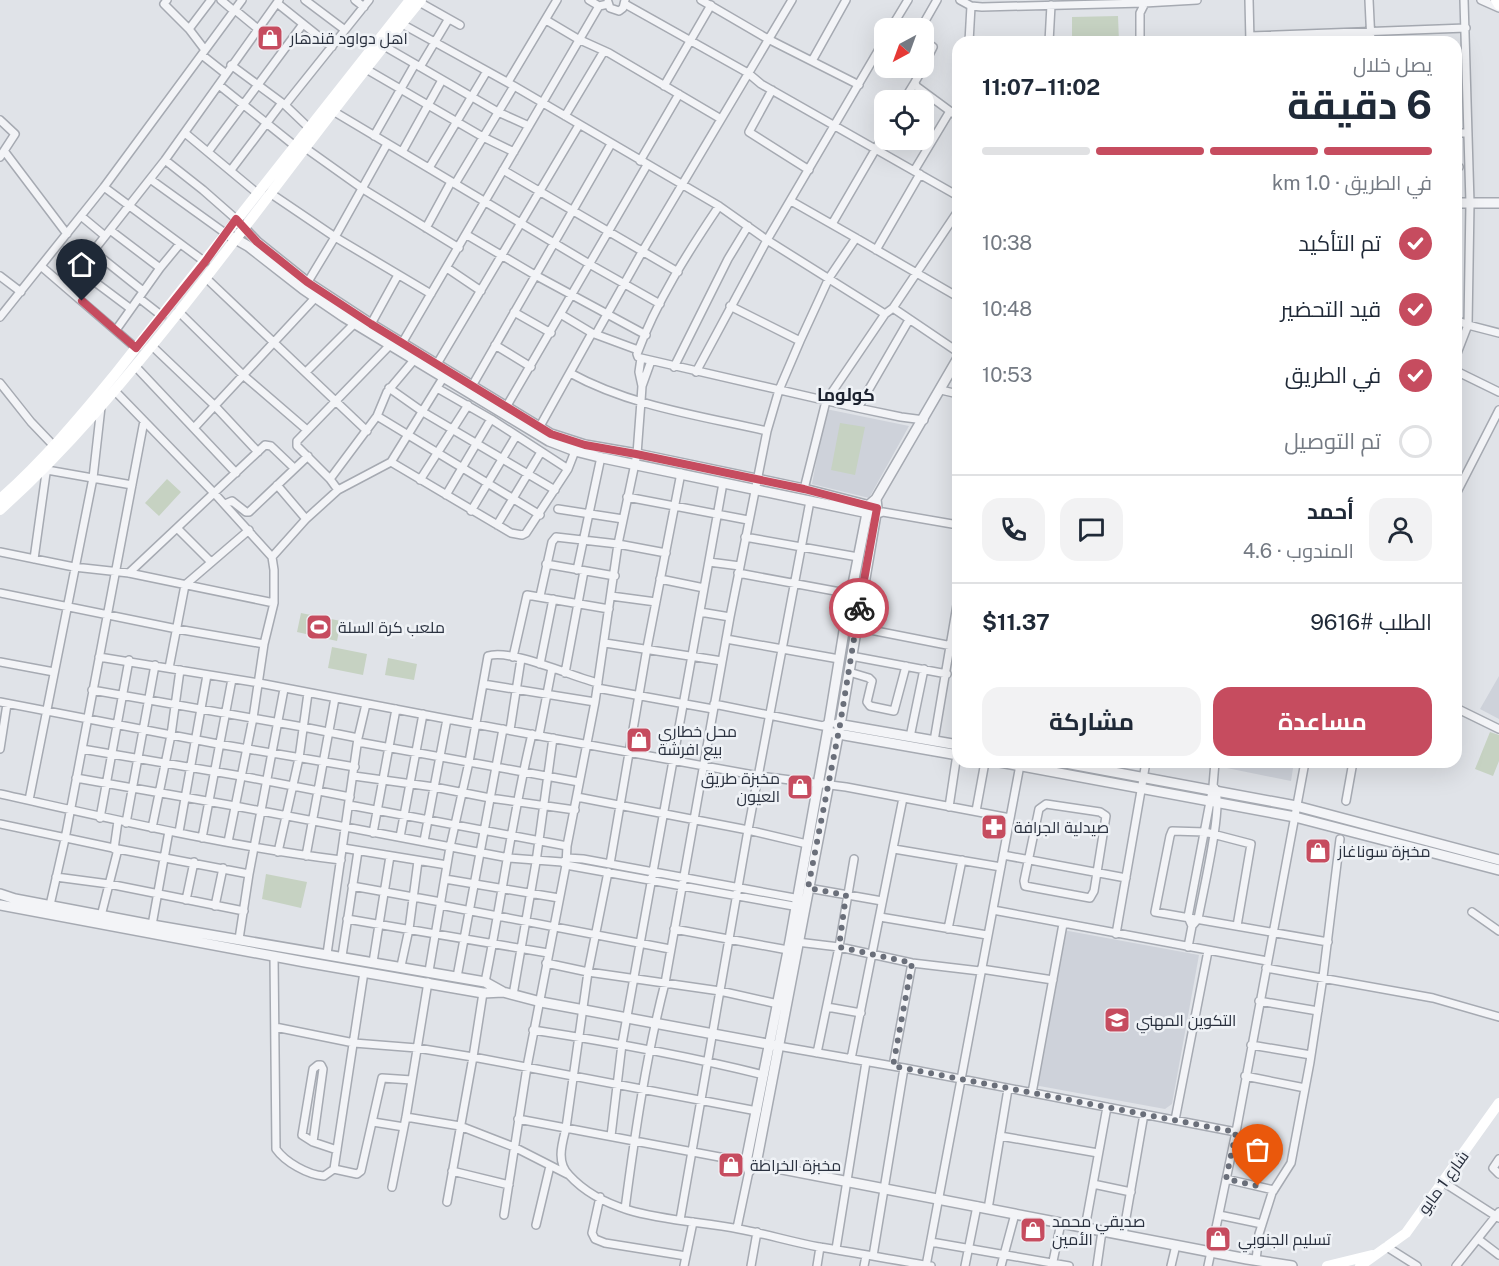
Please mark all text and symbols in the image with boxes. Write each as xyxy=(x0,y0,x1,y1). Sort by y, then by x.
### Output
north arrow xyxy=(874,18,934,78)
map controls xyxy=(874,18,934,150)
shop icon: اهل دواود قندهار xyxy=(255,23,285,53)
place label: اهل دواود قندهار xyxy=(289,29,408,49)
text: يصل خلال xyxy=(1353,53,1432,77)
text: 11:02–11:07 xyxy=(982,74,1100,100)
text: 6 دقيقة xyxy=(1287,82,1432,128)
button: locate xyxy=(874,90,934,150)
text: في الطريق · 1.0 km xyxy=(1272,171,1432,195)
icon: check xyxy=(1399,227,1432,260)
text: تم التأكيد xyxy=(1298,230,1381,256)
text: 10:38 xyxy=(982,231,1032,255)
pin xyxy=(56,239,107,301)
icon: home xyxy=(65,248,98,281)
icon: check xyxy=(1399,293,1432,326)
text: قيد التحضير xyxy=(1281,296,1381,322)
text: 10:48 xyxy=(982,297,1032,321)
icon: check xyxy=(1399,359,1432,392)
text: في الطريق xyxy=(1285,362,1381,388)
text: 10:53 xyxy=(982,363,1032,387)
district label: كولوما xyxy=(817,384,875,406)
text: تم التوصيل xyxy=(1284,428,1381,454)
button: phone xyxy=(982,498,1045,561)
button: chat xyxy=(1060,498,1123,561)
text: أحمد xyxy=(1307,498,1354,524)
button: person xyxy=(1369,498,1432,561)
text: المندوب · 4.6 xyxy=(1243,539,1354,563)
courier xyxy=(829,578,889,638)
icon: bike xyxy=(843,592,876,625)
text: $11.37 xyxy=(982,609,1050,635)
text: الطلب #9616 xyxy=(1310,609,1432,635)
sports icon: ملعب كرة السلة xyxy=(304,612,334,642)
place label: ملعب كرة السلة xyxy=(338,618,445,637)
button: مشاركة xyxy=(982,687,1201,756)
button: مساعدة xyxy=(1213,687,1432,756)
place label: محل خطاري بيع افرشة xyxy=(658,722,737,761)
shop icon: محل خطاري بيع افرشة xyxy=(624,725,654,755)
place label: مخبزة طريق العيون xyxy=(701,769,780,807)
shop icon: مخبزة طريق العيون xyxy=(785,772,815,802)
pharmacy icon: صيدلية الجرافة xyxy=(979,812,1009,842)
place label: صيدلية الجرافة xyxy=(1014,818,1109,837)
shop icon: مخبزة سوناغاز xyxy=(1303,836,1333,866)
place label: مخبزة سوناغاز xyxy=(1337,842,1431,861)
school or university icon: التكوين المهني xyxy=(1102,1005,1132,1035)
place label: التكوين المهني xyxy=(1136,1011,1236,1034)
pin xyxy=(1232,1124,1283,1186)
icon: bag xyxy=(1241,1133,1274,1166)
street label: شارع 1 مايو xyxy=(1414,1147,1474,1219)
shop icon: مخبزة الخراطة xyxy=(716,1150,746,1180)
place label: مخبزة الخراطة xyxy=(750,1156,841,1175)
place label: صديقي محمد الأمين xyxy=(1052,1212,1146,1250)
shop icon: صديقي محمد الأمين xyxy=(1018,1215,1048,1245)
shop icon: تسليم الجنوبي xyxy=(1203,1224,1233,1254)
place label: تسليم الجنوبي xyxy=(1238,1230,1332,1253)

